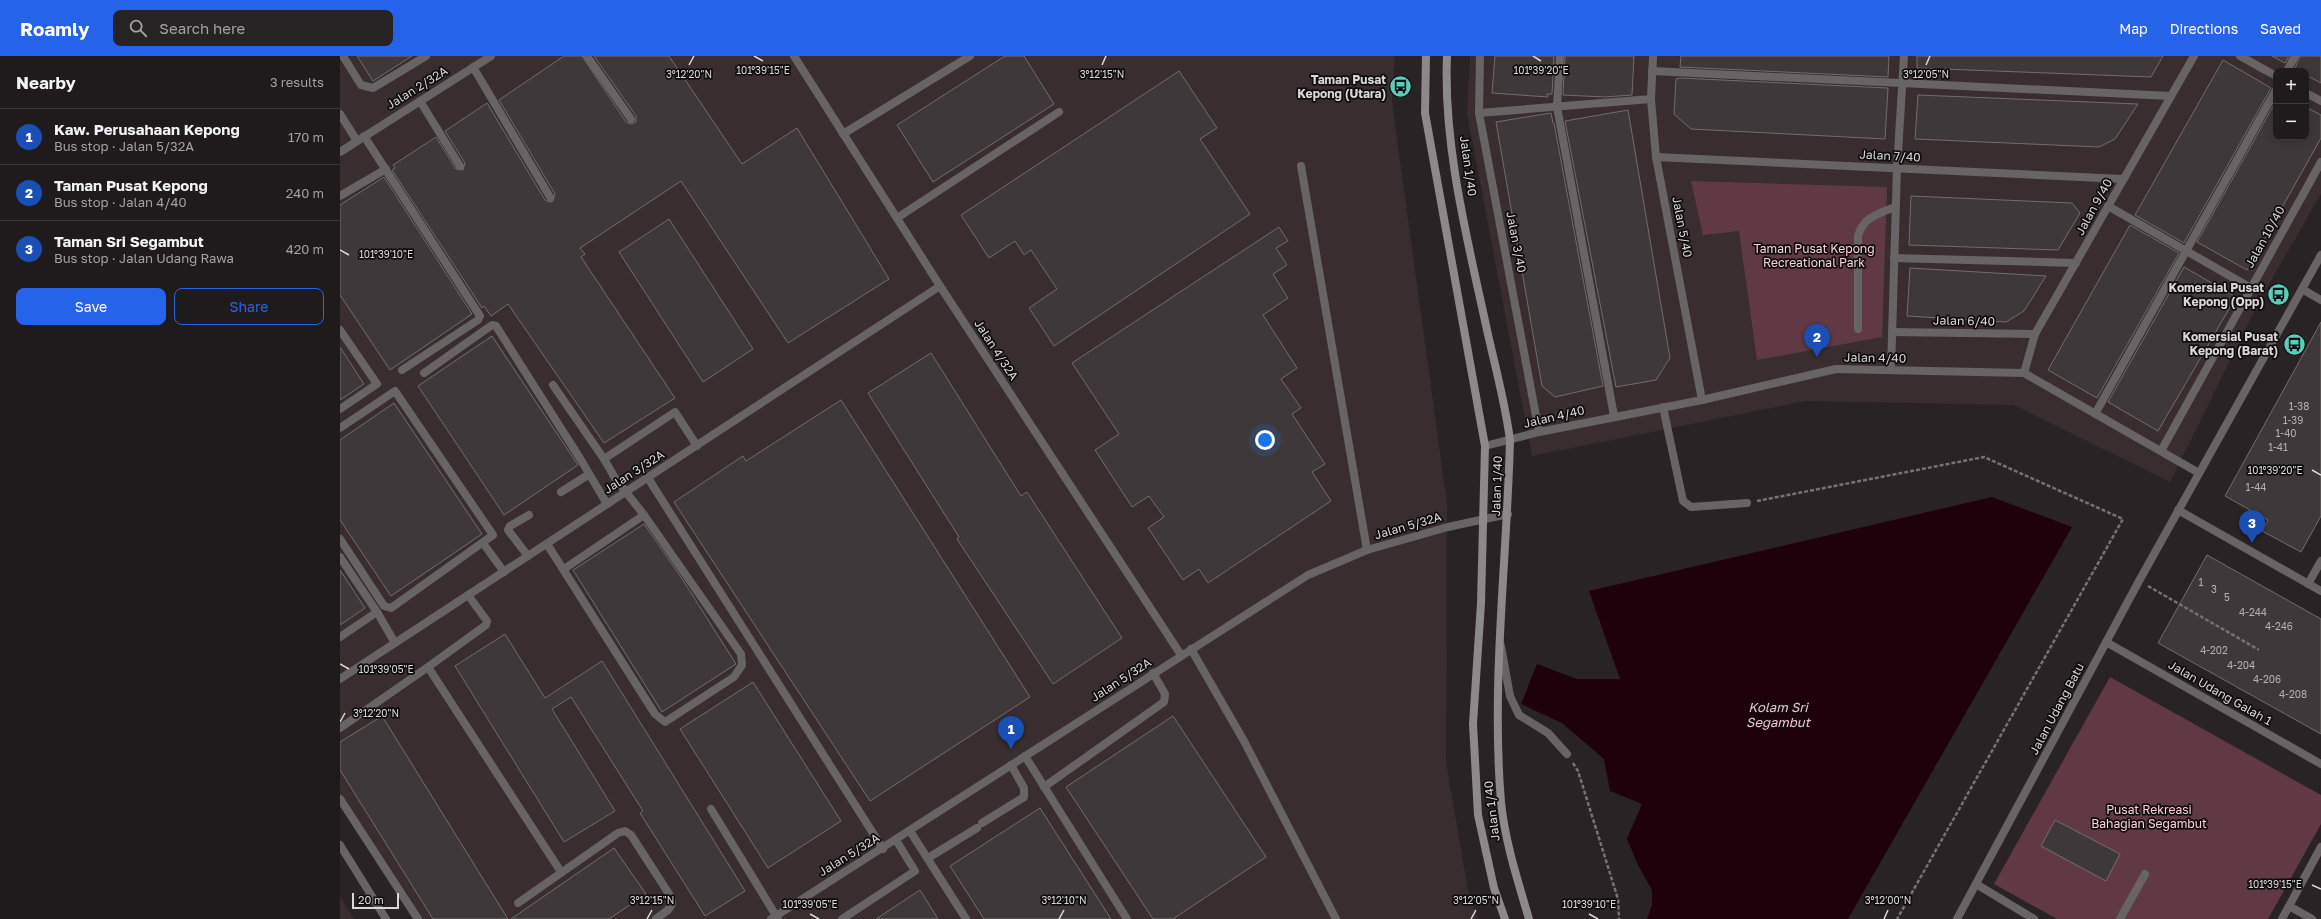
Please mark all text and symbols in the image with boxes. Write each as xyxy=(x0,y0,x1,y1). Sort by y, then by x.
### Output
search box xyxy=(113,10,393,46)
text: Roamly xyxy=(20,17,89,40)
icon: search xyxy=(127,17,149,39)
text: Search here xyxy=(159,19,245,37)
text: Map xyxy=(2119,20,2148,37)
text: Directions xyxy=(2170,20,2238,37)
text: Saved xyxy=(2260,20,2301,37)
street label: Jalan 2/32A xyxy=(383,63,450,112)
text: 101°39'15"E xyxy=(736,64,790,76)
text: 101°39'20"E xyxy=(1513,64,1569,76)
text: 3°12'20"N xyxy=(666,68,712,80)
text: 3°12'15"N xyxy=(1080,68,1124,80)
text: 3°12'05"N xyxy=(1903,68,1949,80)
map controls xyxy=(2273,68,2309,140)
button: + xyxy=(2273,68,2309,104)
text: Nearby xyxy=(16,72,76,93)
place label: Taman Pusat Kepong (Utara) xyxy=(1297,72,1386,101)
text: 3 results xyxy=(270,74,324,90)
bus stop icon: Taman Pusat Kepong (Utara) xyxy=(1388,74,1414,100)
button: − xyxy=(2273,104,2309,140)
text: Kaw. Perusahaan Kepong xyxy=(54,120,240,138)
text: 1 xyxy=(26,129,32,145)
text: 170 m xyxy=(288,129,324,145)
street label: Jalan 1/40 xyxy=(1457,135,1480,197)
text: Bus stop · Jalan 5/32A xyxy=(54,138,194,154)
street label: Jalan 7/40 xyxy=(1859,146,1921,165)
text: Taman Pusat Kepong xyxy=(54,176,208,194)
street label: Jalan 9/40 xyxy=(2072,176,2115,238)
text: 2 xyxy=(25,185,33,201)
text: 240 m xyxy=(286,185,324,201)
text: Bus stop · Jalan 4/40 xyxy=(54,194,186,210)
street label: Jalan 5/40 xyxy=(1669,195,1696,259)
street label: Jalan 10/40 xyxy=(2241,203,2288,270)
street label: Jalan 3/40 xyxy=(1503,210,1530,274)
text: Taman Sri Segambut xyxy=(54,232,204,250)
text: 3 xyxy=(25,241,33,257)
text: 420 m xyxy=(286,241,324,257)
park label: Taman Pusat Kepong Recreational Park xyxy=(1753,241,1875,270)
text: 101°39'10"E xyxy=(359,248,413,260)
text: Bus stop · Jalan Udang Rawa xyxy=(54,250,234,266)
place label: Komersial Pusat Kepong (Opp) xyxy=(2168,280,2264,309)
bus stop icon: Komersial Pusat Kepong (Opp) xyxy=(2266,282,2292,308)
button: Save xyxy=(16,288,166,325)
button: Share xyxy=(174,288,324,325)
street label: Jalan 6/40 xyxy=(1933,312,1995,329)
street label: Jalan 4/32A xyxy=(971,316,1022,383)
pin: 2 xyxy=(1804,324,1830,357)
place label: Komersial Pusat Kepong (Barat) xyxy=(2182,329,2278,358)
bus stop icon: Komersial Pusat Kepong (Barat) xyxy=(2281,331,2307,357)
street label: Jalan 4/40 xyxy=(1844,349,1906,366)
house number: 1-38 xyxy=(2289,400,2309,412)
street label: Jalan 4/40 xyxy=(1522,402,1586,431)
house number: 1-39 xyxy=(2283,414,2303,426)
house number: 1-40 xyxy=(2276,427,2296,439)
your location xyxy=(1255,430,1275,450)
house number: 1-41 xyxy=(2268,441,2288,453)
street label: Jalan 3/32A xyxy=(601,446,667,497)
street label: Jalan 1/40 xyxy=(1488,455,1505,517)
text: 101°39'20"E xyxy=(2247,464,2303,476)
house number: 1-44 xyxy=(2246,481,2266,493)
street label: Jalan 5/32A xyxy=(1373,509,1443,542)
pin: 3 xyxy=(2239,510,2265,543)
house number: 1 xyxy=(2199,576,2204,588)
house number: 3 xyxy=(2211,583,2217,595)
house number: 5 xyxy=(2224,591,2230,603)
house number: 4-244 xyxy=(2239,606,2267,618)
house number: 4-246 xyxy=(2265,620,2293,632)
house number: 4-202 xyxy=(2200,644,2228,656)
street label: Jalan 5/32A xyxy=(1088,654,1154,705)
street label: Jalan Udang Galah 1 xyxy=(2166,657,2275,728)
house number: 4-204 xyxy=(2227,659,2255,671)
street label: Jalan Udang Batu xyxy=(2026,660,2087,757)
text: 101°39'05"E xyxy=(358,663,414,675)
house number: 4-206 xyxy=(2253,673,2281,685)
house number: 4-208 xyxy=(2279,688,2307,700)
water label: Kolam Sri Segambut xyxy=(1746,699,1812,730)
text: 3°12'20"N xyxy=(353,707,399,719)
pin: 1 xyxy=(998,716,1024,749)
street label: Jalan 1/40 xyxy=(1480,780,1503,842)
park label: Pusat Rekreasi Bahagian Segambut xyxy=(2091,802,2207,831)
street label: Jalan 5/32A xyxy=(815,830,882,879)
text: 101°39'15"E xyxy=(2248,878,2302,890)
scale bar xyxy=(352,891,399,910)
text: 20 m xyxy=(358,893,384,906)
text: 3°12'15"N xyxy=(630,894,674,906)
text: 3°12'10"N xyxy=(1041,894,1087,906)
text: 3°12'05"N xyxy=(1453,894,1499,906)
text: 3°12'00"N xyxy=(1865,894,1911,906)
text: 101°39'05"E xyxy=(782,898,838,910)
text: 101°39'10"E xyxy=(1562,898,1616,910)

